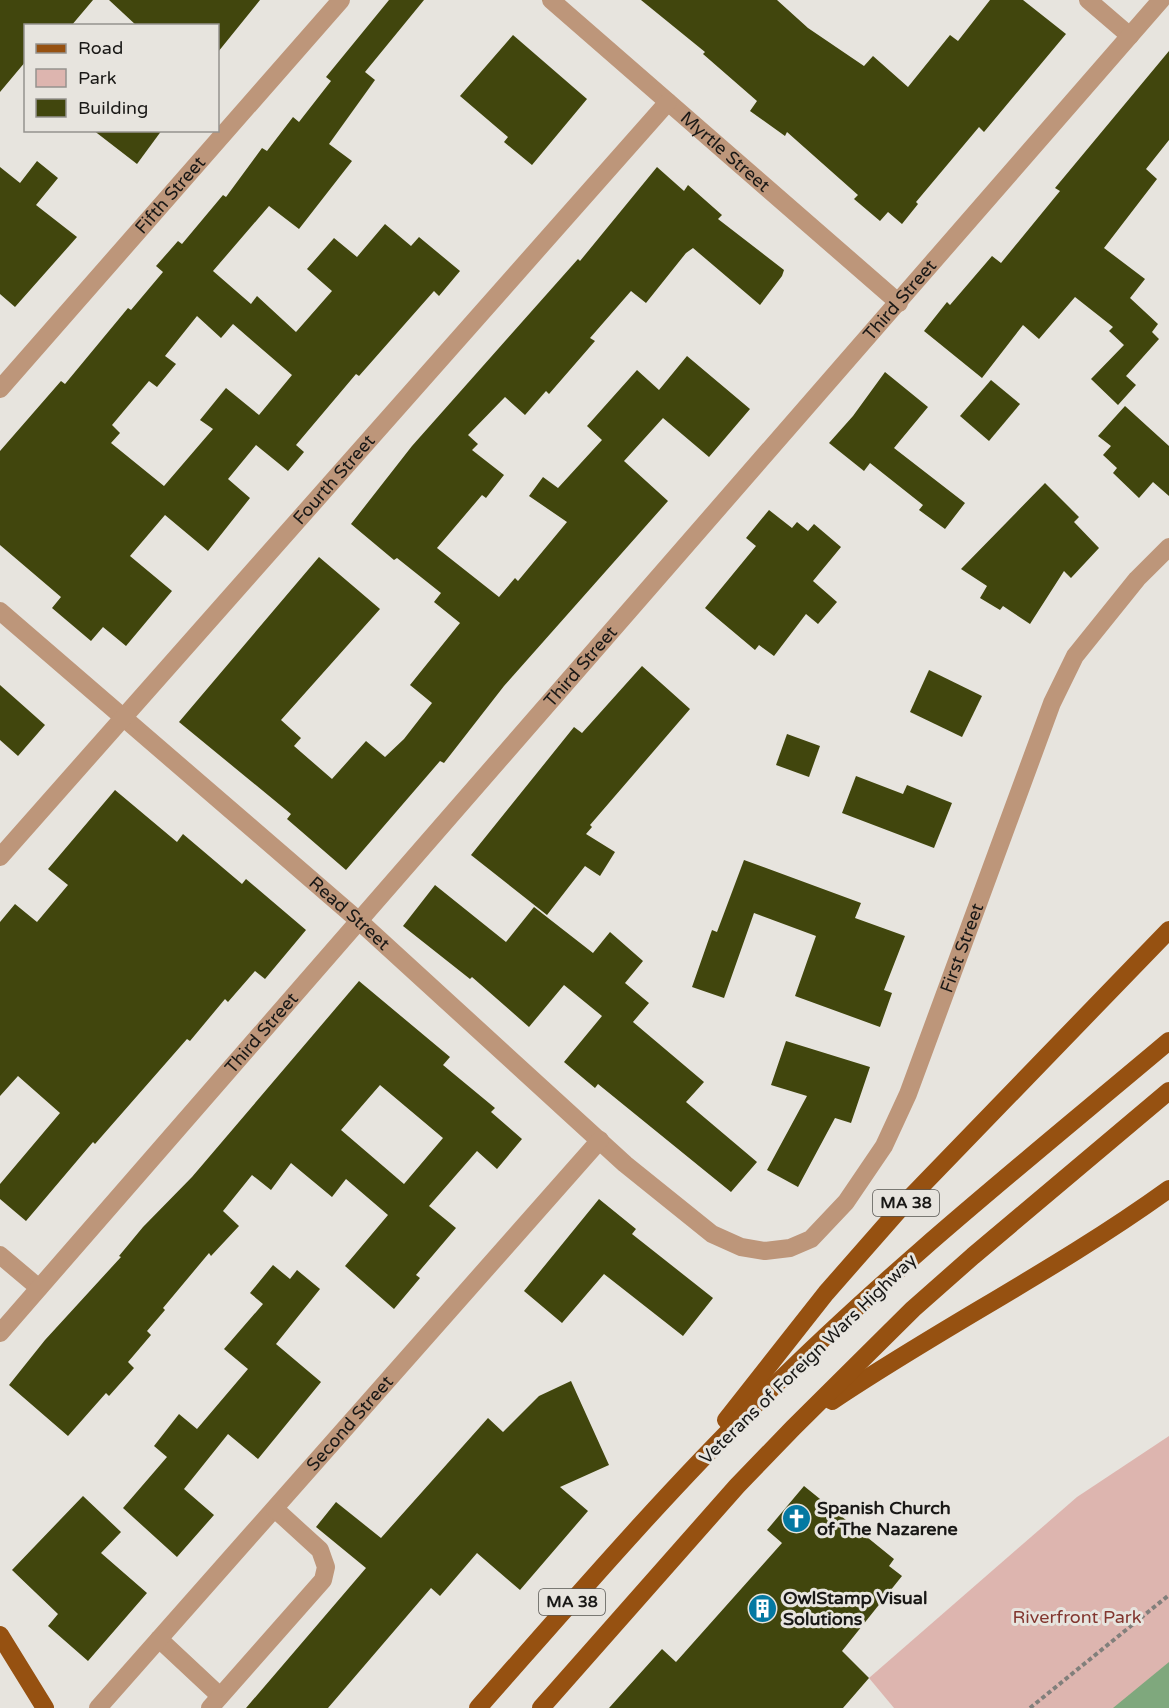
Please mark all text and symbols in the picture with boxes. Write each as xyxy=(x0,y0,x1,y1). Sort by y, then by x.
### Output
legend xyxy=(24,24,219,132)
text: Road xyxy=(78,37,123,59)
text: Park xyxy=(78,67,117,89)
text: Building xyxy=(78,97,148,119)
street label: Myrtle Street xyxy=(676,107,775,197)
street label: Fifth Street xyxy=(130,152,210,238)
street label: Third Street xyxy=(858,255,941,345)
street label: Fourth Street xyxy=(288,430,380,529)
street label: Third Street xyxy=(539,621,622,712)
street label: Read Street xyxy=(304,872,395,955)
street label: First Street xyxy=(935,900,988,996)
street label: Third Street xyxy=(220,988,303,1078)
road number: MA 38 xyxy=(873,1190,939,1216)
street label: Veterans of Foreign Wars Highway xyxy=(695,1249,921,1469)
street label: Second Street xyxy=(302,1371,398,1476)
place label: Spanish Church of The Nazarene xyxy=(817,1497,958,1540)
church icon: Spanish Church of The Nazarene xyxy=(780,1502,812,1534)
place label: OwlStamp Visual Solutions xyxy=(783,1587,927,1630)
road number: MA 38 xyxy=(539,1589,605,1615)
building icon: OwlStamp Visual Solutions xyxy=(746,1592,778,1624)
park label: Riverfront Park xyxy=(1013,1606,1142,1628)

